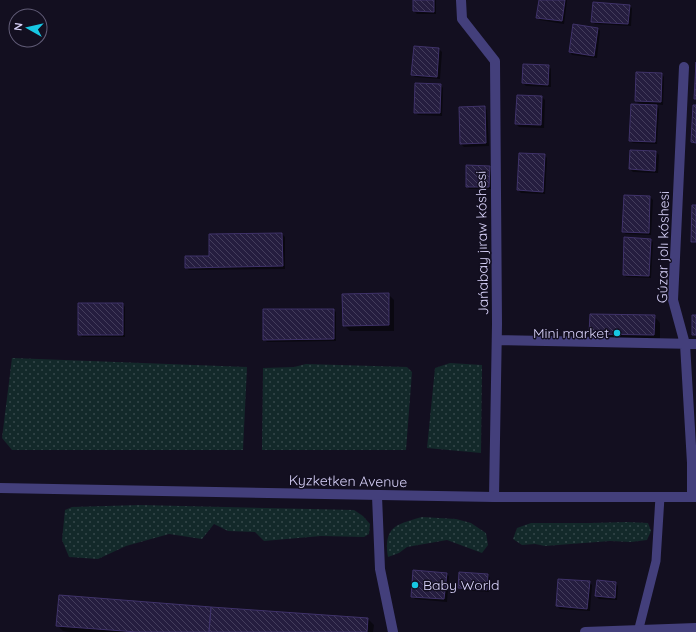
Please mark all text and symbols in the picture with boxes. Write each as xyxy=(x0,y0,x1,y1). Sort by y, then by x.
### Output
north arrow xyxy=(8,8,48,48)
text: N xyxy=(11,22,26,32)
street label: Jańabay jıraw kóshesi xyxy=(472,171,492,315)
street label: Gúzar jolı kóshesi xyxy=(653,191,673,303)
place label: Mini market xyxy=(533,324,609,342)
marker: Mini market xyxy=(612,328,622,338)
street label: Kyzketken Avenue xyxy=(289,471,408,491)
place label: Baby World xyxy=(423,576,500,594)
marker: Baby World xyxy=(410,580,420,590)

